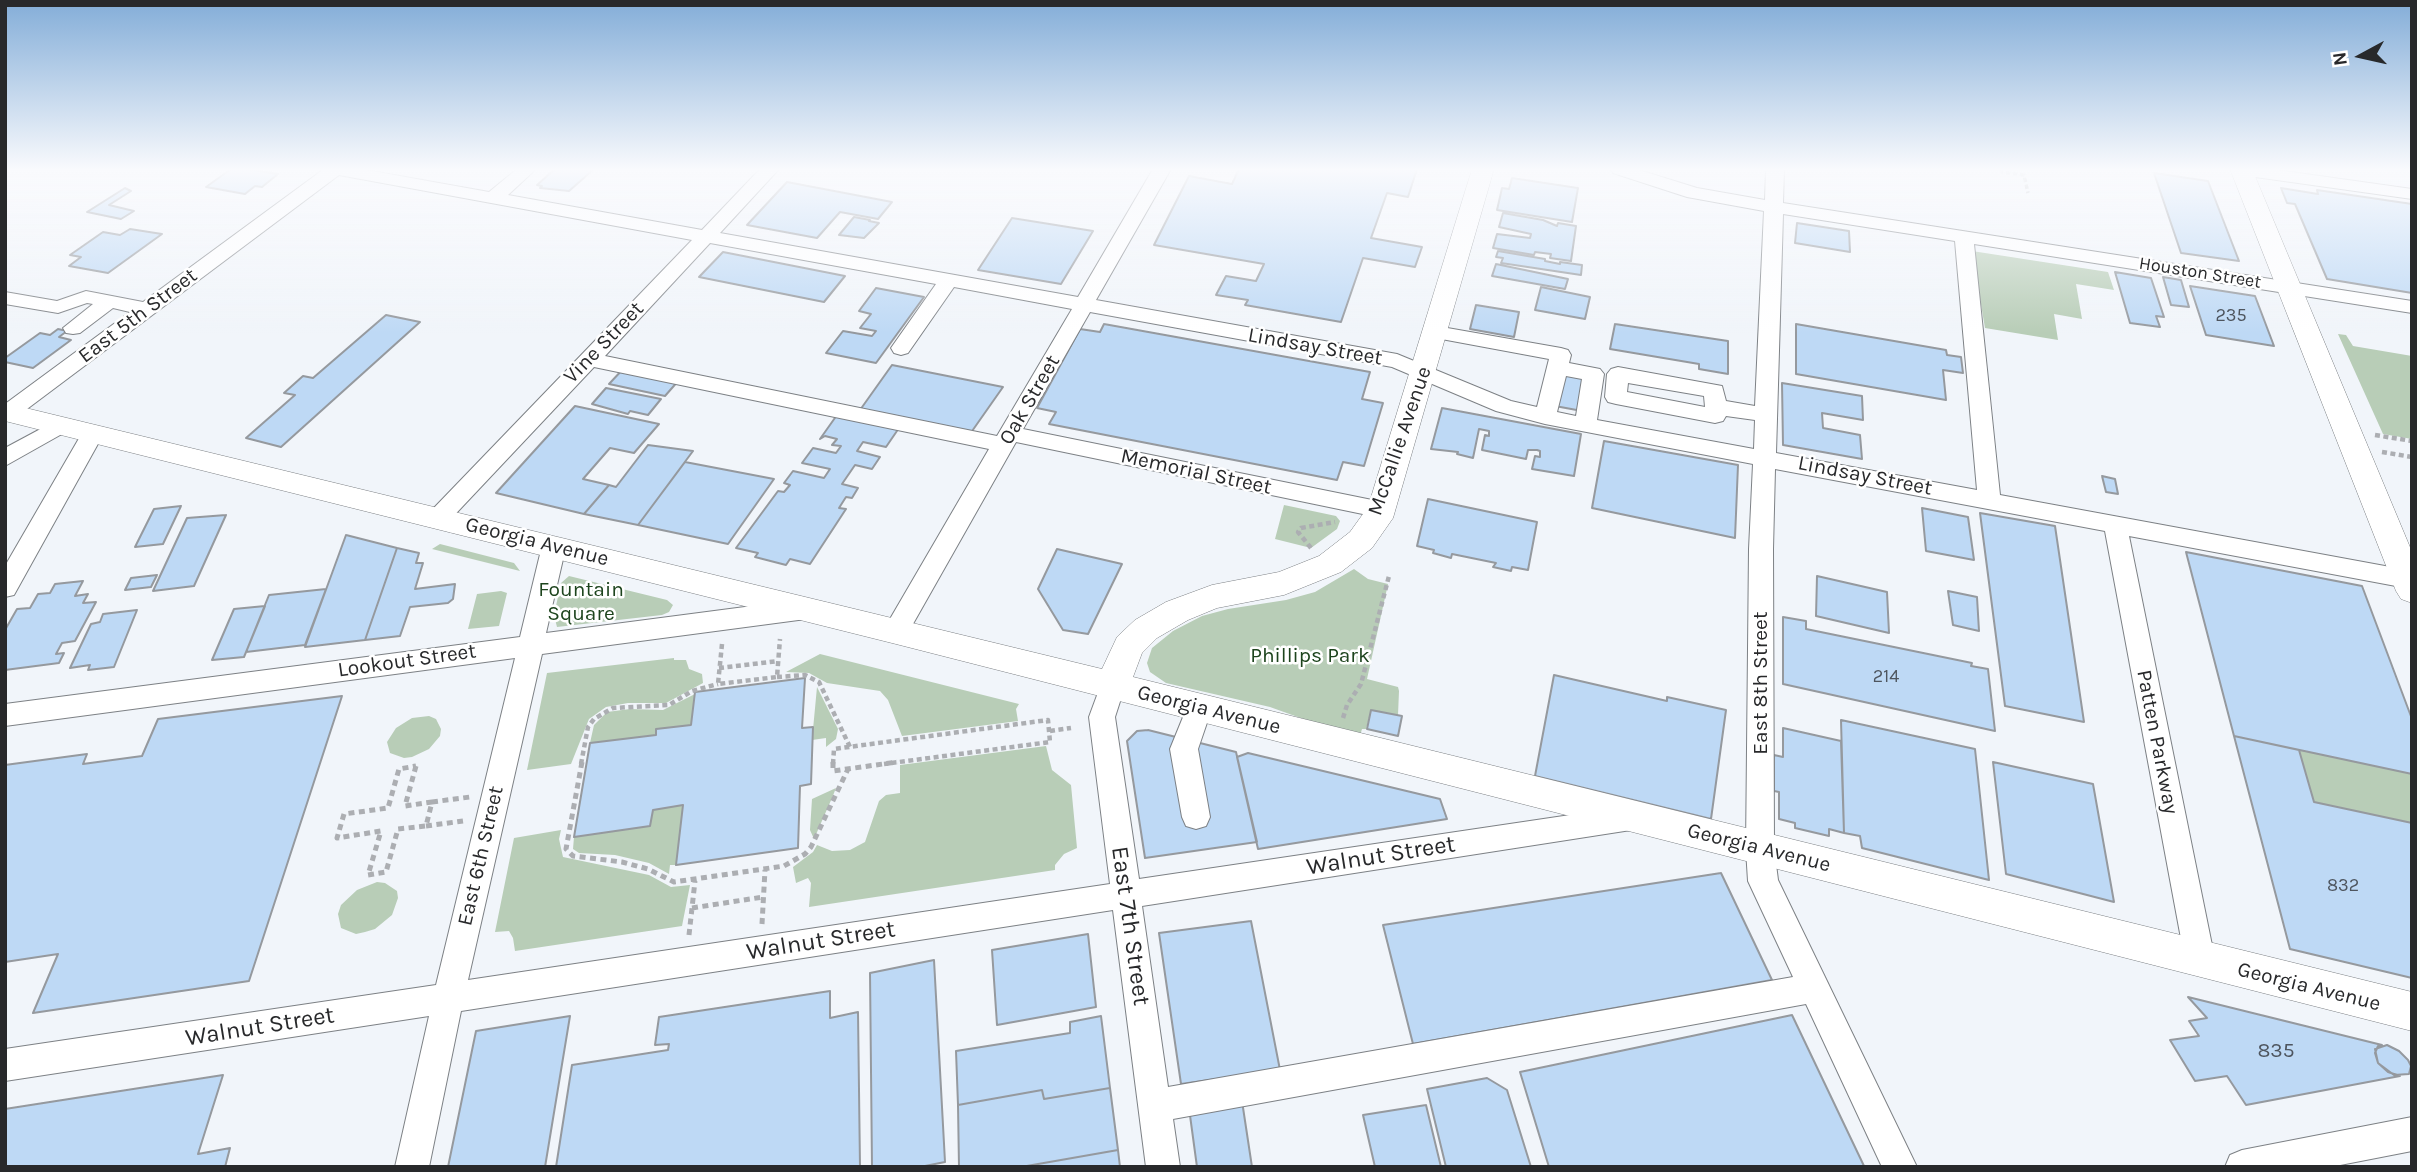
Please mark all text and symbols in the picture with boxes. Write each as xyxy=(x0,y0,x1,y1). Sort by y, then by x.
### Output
north arrow xyxy=(2326,21,2396,91)
text: N xyxy=(2328,51,2352,67)
street label: Houston Street xyxy=(2137,253,2263,293)
street label: East 5th Street xyxy=(74,263,202,369)
street label: Vine Street xyxy=(559,297,649,389)
house number: 235 xyxy=(2215,305,2247,327)
street label: Lindsay Street xyxy=(1246,323,1384,371)
street label: Oak Street xyxy=(994,351,1066,449)
street label: McCallie Avenue xyxy=(1363,363,1437,519)
street label: Memorial Street xyxy=(1118,444,1274,500)
street label: Lindsay Street xyxy=(1796,451,1934,501)
street label: Georgia Avenue xyxy=(463,512,611,572)
park label: Fountain Square xyxy=(538,577,624,627)
street label: East 8th Street xyxy=(1748,611,1774,755)
street label: Lookout Street xyxy=(336,639,478,683)
park label: Phillips Park xyxy=(1250,643,1370,669)
house number: 214 xyxy=(1873,666,1899,688)
street label: Patten Parkway xyxy=(2131,668,2183,816)
street label: Georgia Avenue xyxy=(1135,680,1283,740)
street label: East 6th Street xyxy=(453,784,509,928)
street label: Georgia Avenue xyxy=(1685,818,1833,878)
street label: Walnut Street xyxy=(1305,830,1457,882)
street label: East 7th Street xyxy=(1105,845,1155,1007)
house number: 832 xyxy=(2327,875,2359,897)
street label: Walnut Street xyxy=(745,915,897,967)
street label: Georgia Avenue xyxy=(2235,957,2383,1017)
street label: Walnut Street xyxy=(184,1001,336,1053)
house number: 835 xyxy=(2257,1038,2295,1064)

